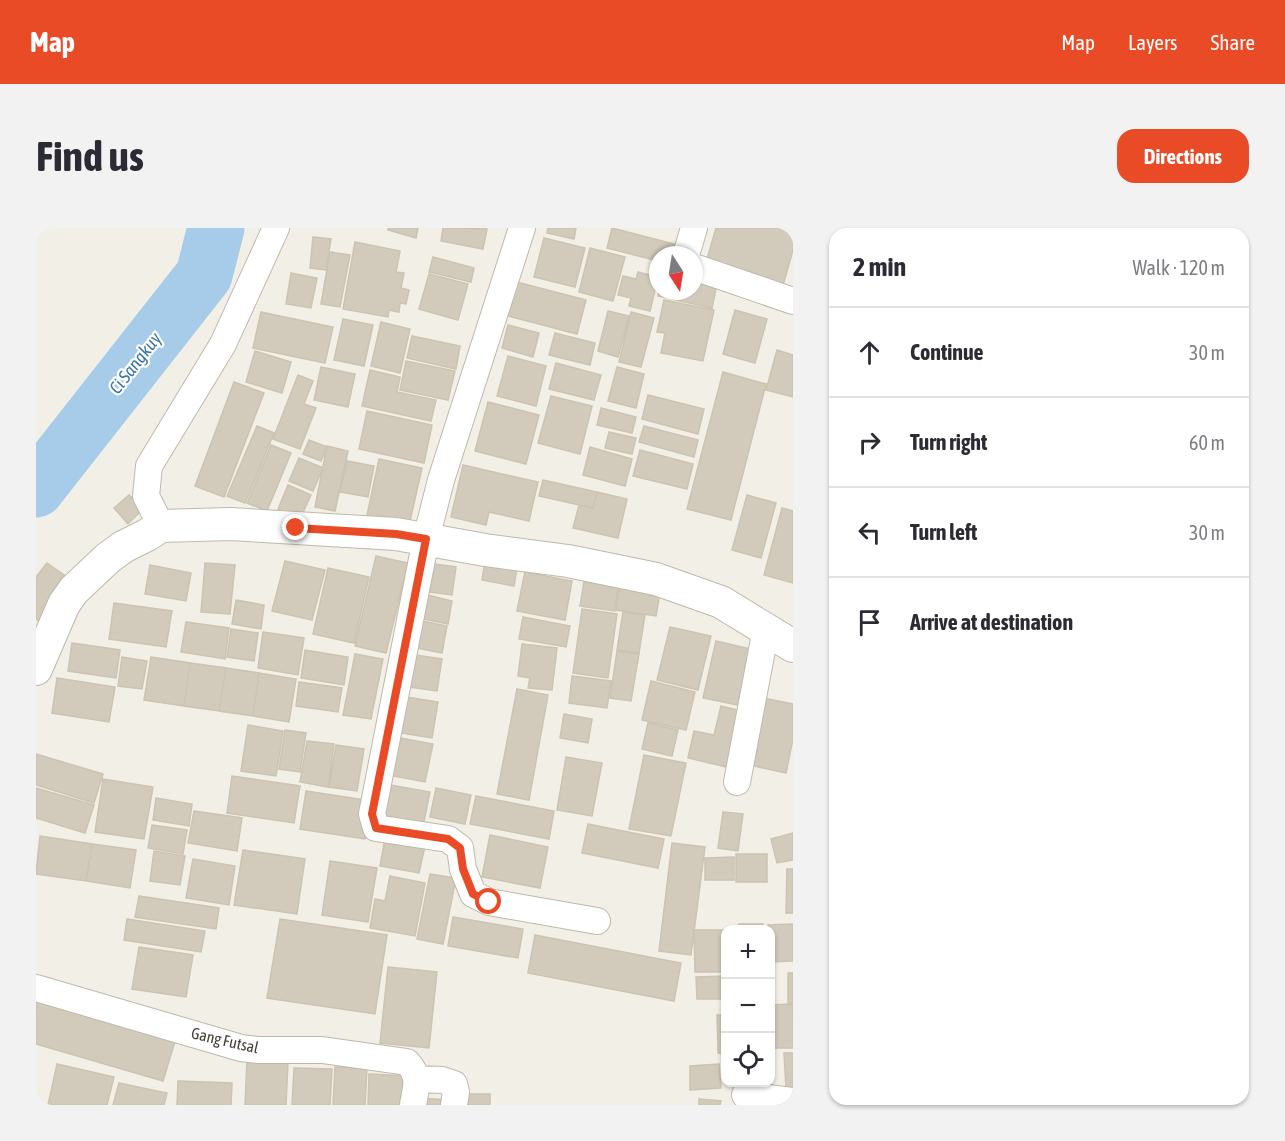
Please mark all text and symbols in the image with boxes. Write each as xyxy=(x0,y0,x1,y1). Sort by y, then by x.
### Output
text: Map xyxy=(30,26,75,58)
text: Map xyxy=(1061,30,1095,54)
text: Layers xyxy=(1128,30,1178,54)
text: Share xyxy=(1211,30,1255,54)
button: Directions xyxy=(1117,129,1249,183)
text: Find us xyxy=(36,132,144,180)
north arrow xyxy=(649,246,703,300)
text: 2 min xyxy=(853,252,906,282)
text: Walk · 120 m xyxy=(1133,256,1225,279)
water label: Ci Sangkuy xyxy=(105,328,166,398)
icon: ahead xyxy=(853,336,886,369)
text: Continue xyxy=(910,339,984,365)
text: 30 m xyxy=(1189,341,1225,364)
icon: right xyxy=(853,426,886,459)
text: Turn right xyxy=(910,429,987,455)
text: 60 m xyxy=(1189,431,1225,454)
route end xyxy=(282,514,308,540)
icon: left xyxy=(853,516,886,549)
text: Turn left xyxy=(910,519,977,545)
text: 30 m xyxy=(1189,521,1225,544)
icon: arrive xyxy=(853,606,886,639)
text: Arrive at destination xyxy=(910,609,1073,635)
route start xyxy=(475,888,501,914)
map controls xyxy=(721,925,775,1087)
button: + xyxy=(721,925,775,979)
button: − xyxy=(721,979,775,1033)
street label: Gang Futsal xyxy=(189,1024,261,1058)
button: locate xyxy=(721,1033,775,1087)

